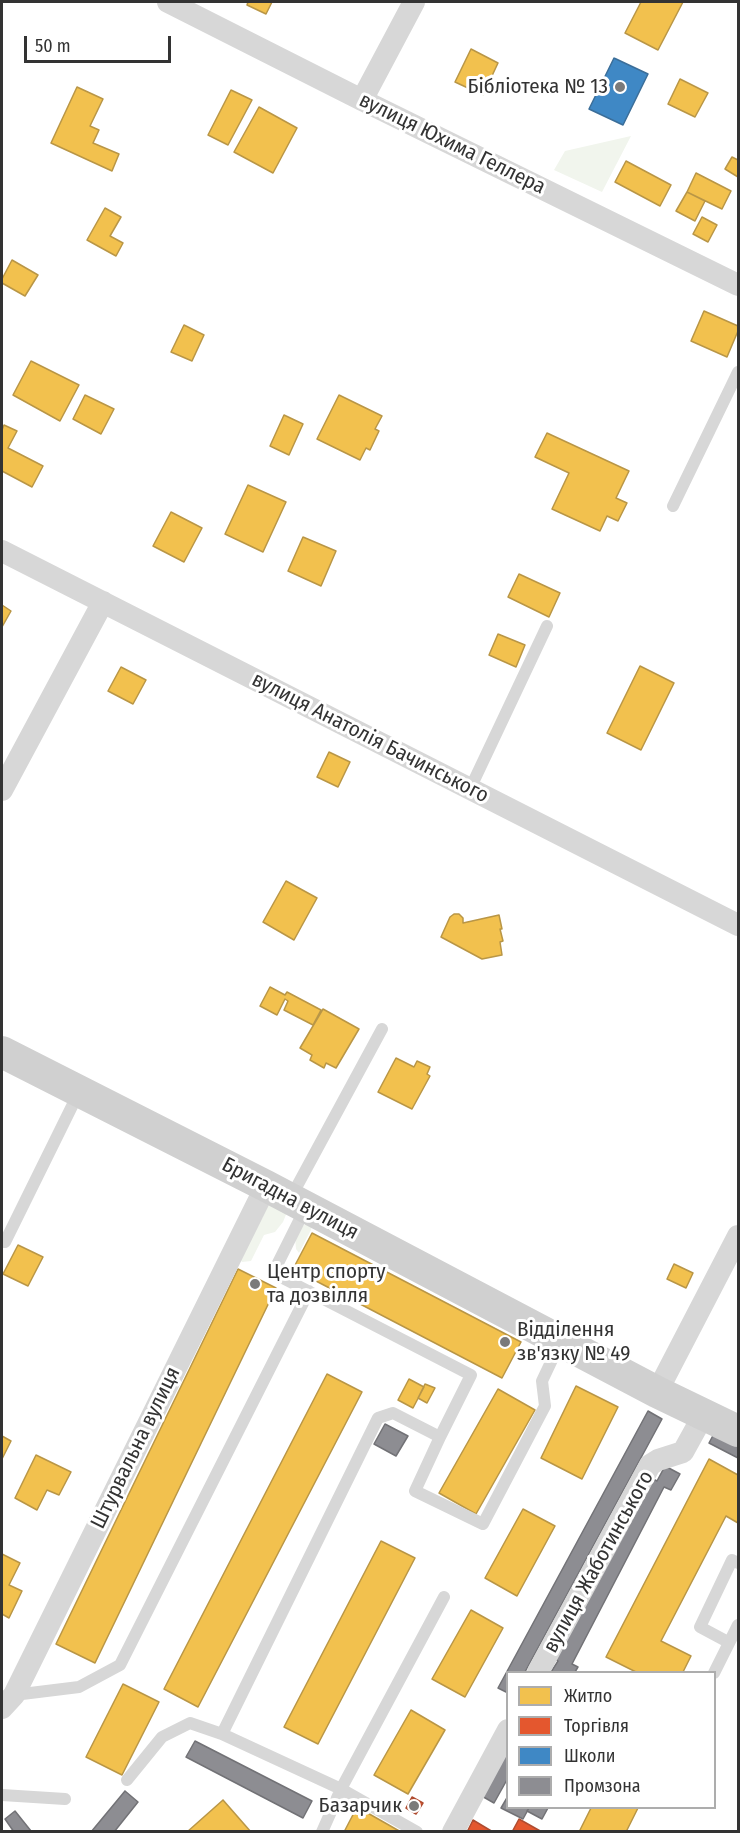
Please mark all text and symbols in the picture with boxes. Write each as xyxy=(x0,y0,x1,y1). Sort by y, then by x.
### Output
scale bar xyxy=(27,24,174,62)
text: 50 m xyxy=(35,35,71,57)
place label: Бібліотека № 13 xyxy=(467,74,608,100)
marker: Бібліотека № 13 xyxy=(613,80,627,94)
street label: вулиця Юхима Геллера xyxy=(355,88,549,200)
street label: вулиця Анатолія Бачинського xyxy=(247,667,493,809)
street label: Бригадна вулиця xyxy=(217,1152,363,1246)
place label: Центр спорту та дозвілля xyxy=(267,1259,386,1309)
marker: Центр спорту та дозвілля xyxy=(248,1277,262,1291)
place label: Відділення зв'язку № 49 xyxy=(517,1317,630,1367)
marker: Відділення зв'язку № 49 xyxy=(498,1335,512,1349)
street label: Штурвальна вулиця xyxy=(86,1363,186,1533)
street label: вулиця Жаботинського xyxy=(538,1467,660,1657)
legend xyxy=(506,1671,716,1809)
text: Житло xyxy=(564,1685,612,1707)
text: Торгівля xyxy=(564,1715,629,1737)
text: Школи xyxy=(564,1745,615,1767)
text: Промзона xyxy=(564,1775,641,1797)
place label: Базарчик xyxy=(319,1793,402,1819)
marker: Базарчик xyxy=(407,1799,421,1813)

